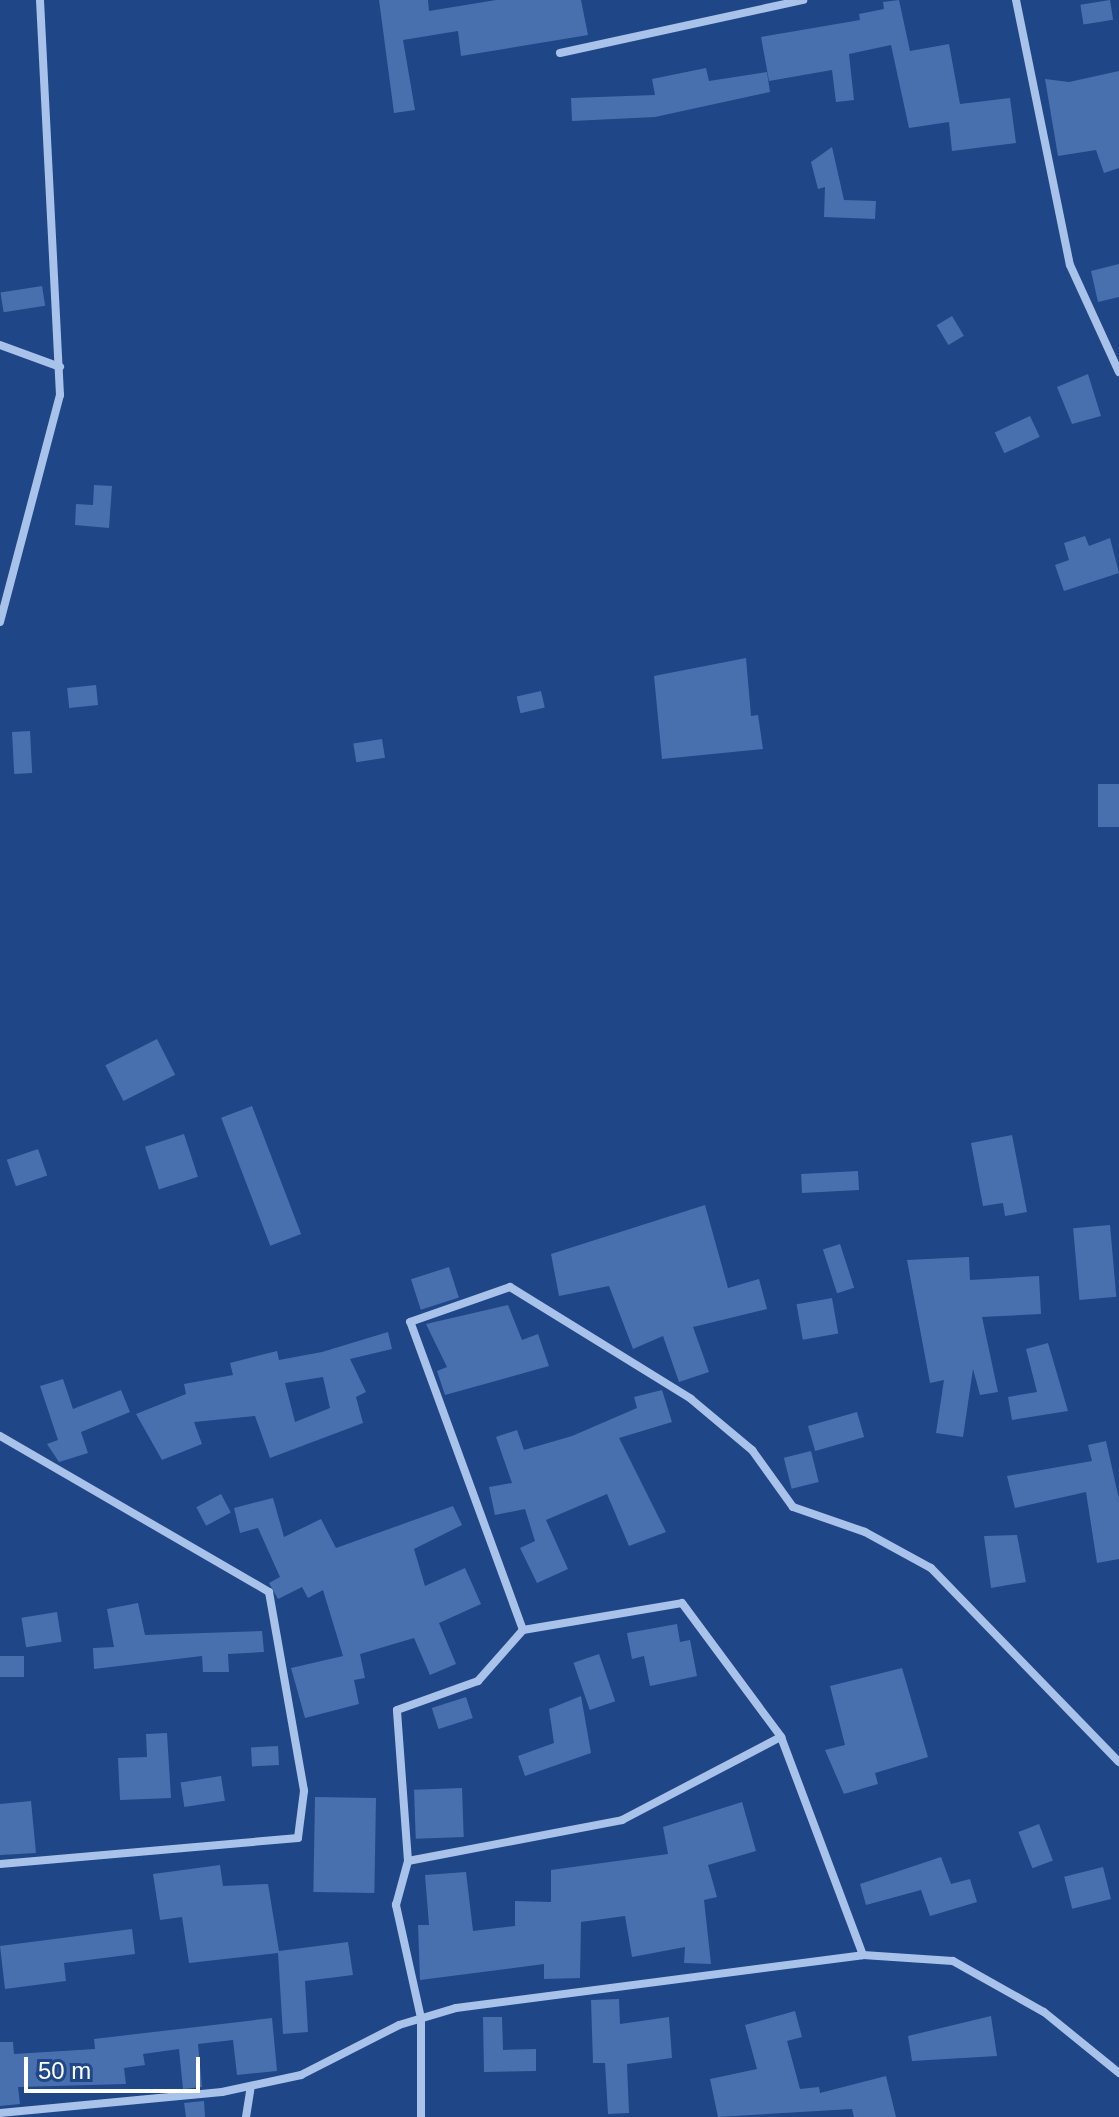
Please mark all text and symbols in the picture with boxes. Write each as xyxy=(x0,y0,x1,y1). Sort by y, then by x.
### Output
scale bar xyxy=(28,2041,204,2091)
text: 50 m xyxy=(38,2057,91,2084)

